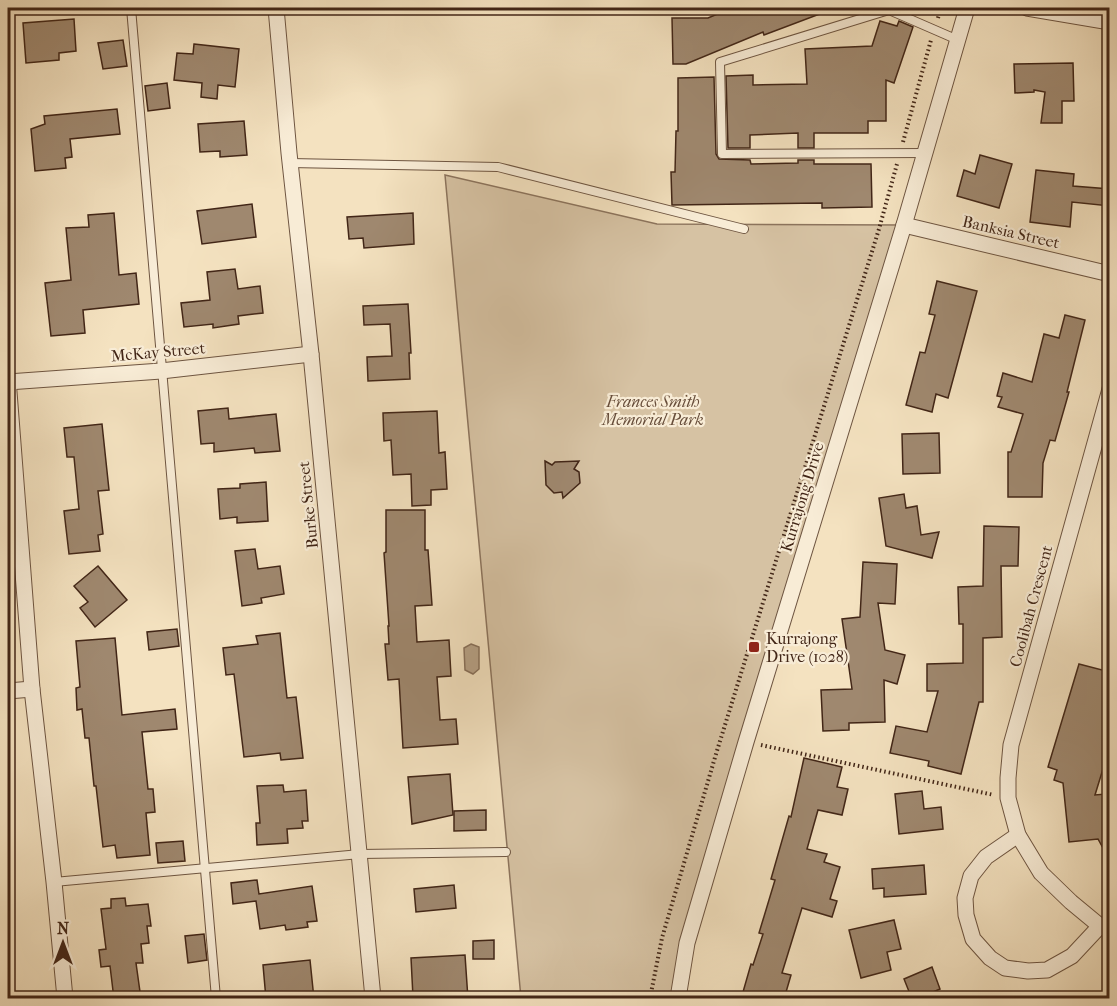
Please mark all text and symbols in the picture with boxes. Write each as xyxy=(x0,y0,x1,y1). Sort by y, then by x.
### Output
street label: Banksia Street xyxy=(961,212,1062,252)
street label: McKay Street xyxy=(110,338,206,366)
park label: Frances Smith Memorial Park xyxy=(601,392,704,429)
street label: Kurrajong Drive xyxy=(776,440,828,554)
street label: Burke Street xyxy=(294,460,322,550)
street label: Coolibah Crescent xyxy=(1006,543,1056,669)
place label: Kurrajong Drive (1028) xyxy=(766,629,848,666)
marker: Kurrajong Drive (1028) xyxy=(747,640,761,654)
north arrow xyxy=(33,913,93,973)
text: N xyxy=(57,919,70,938)

